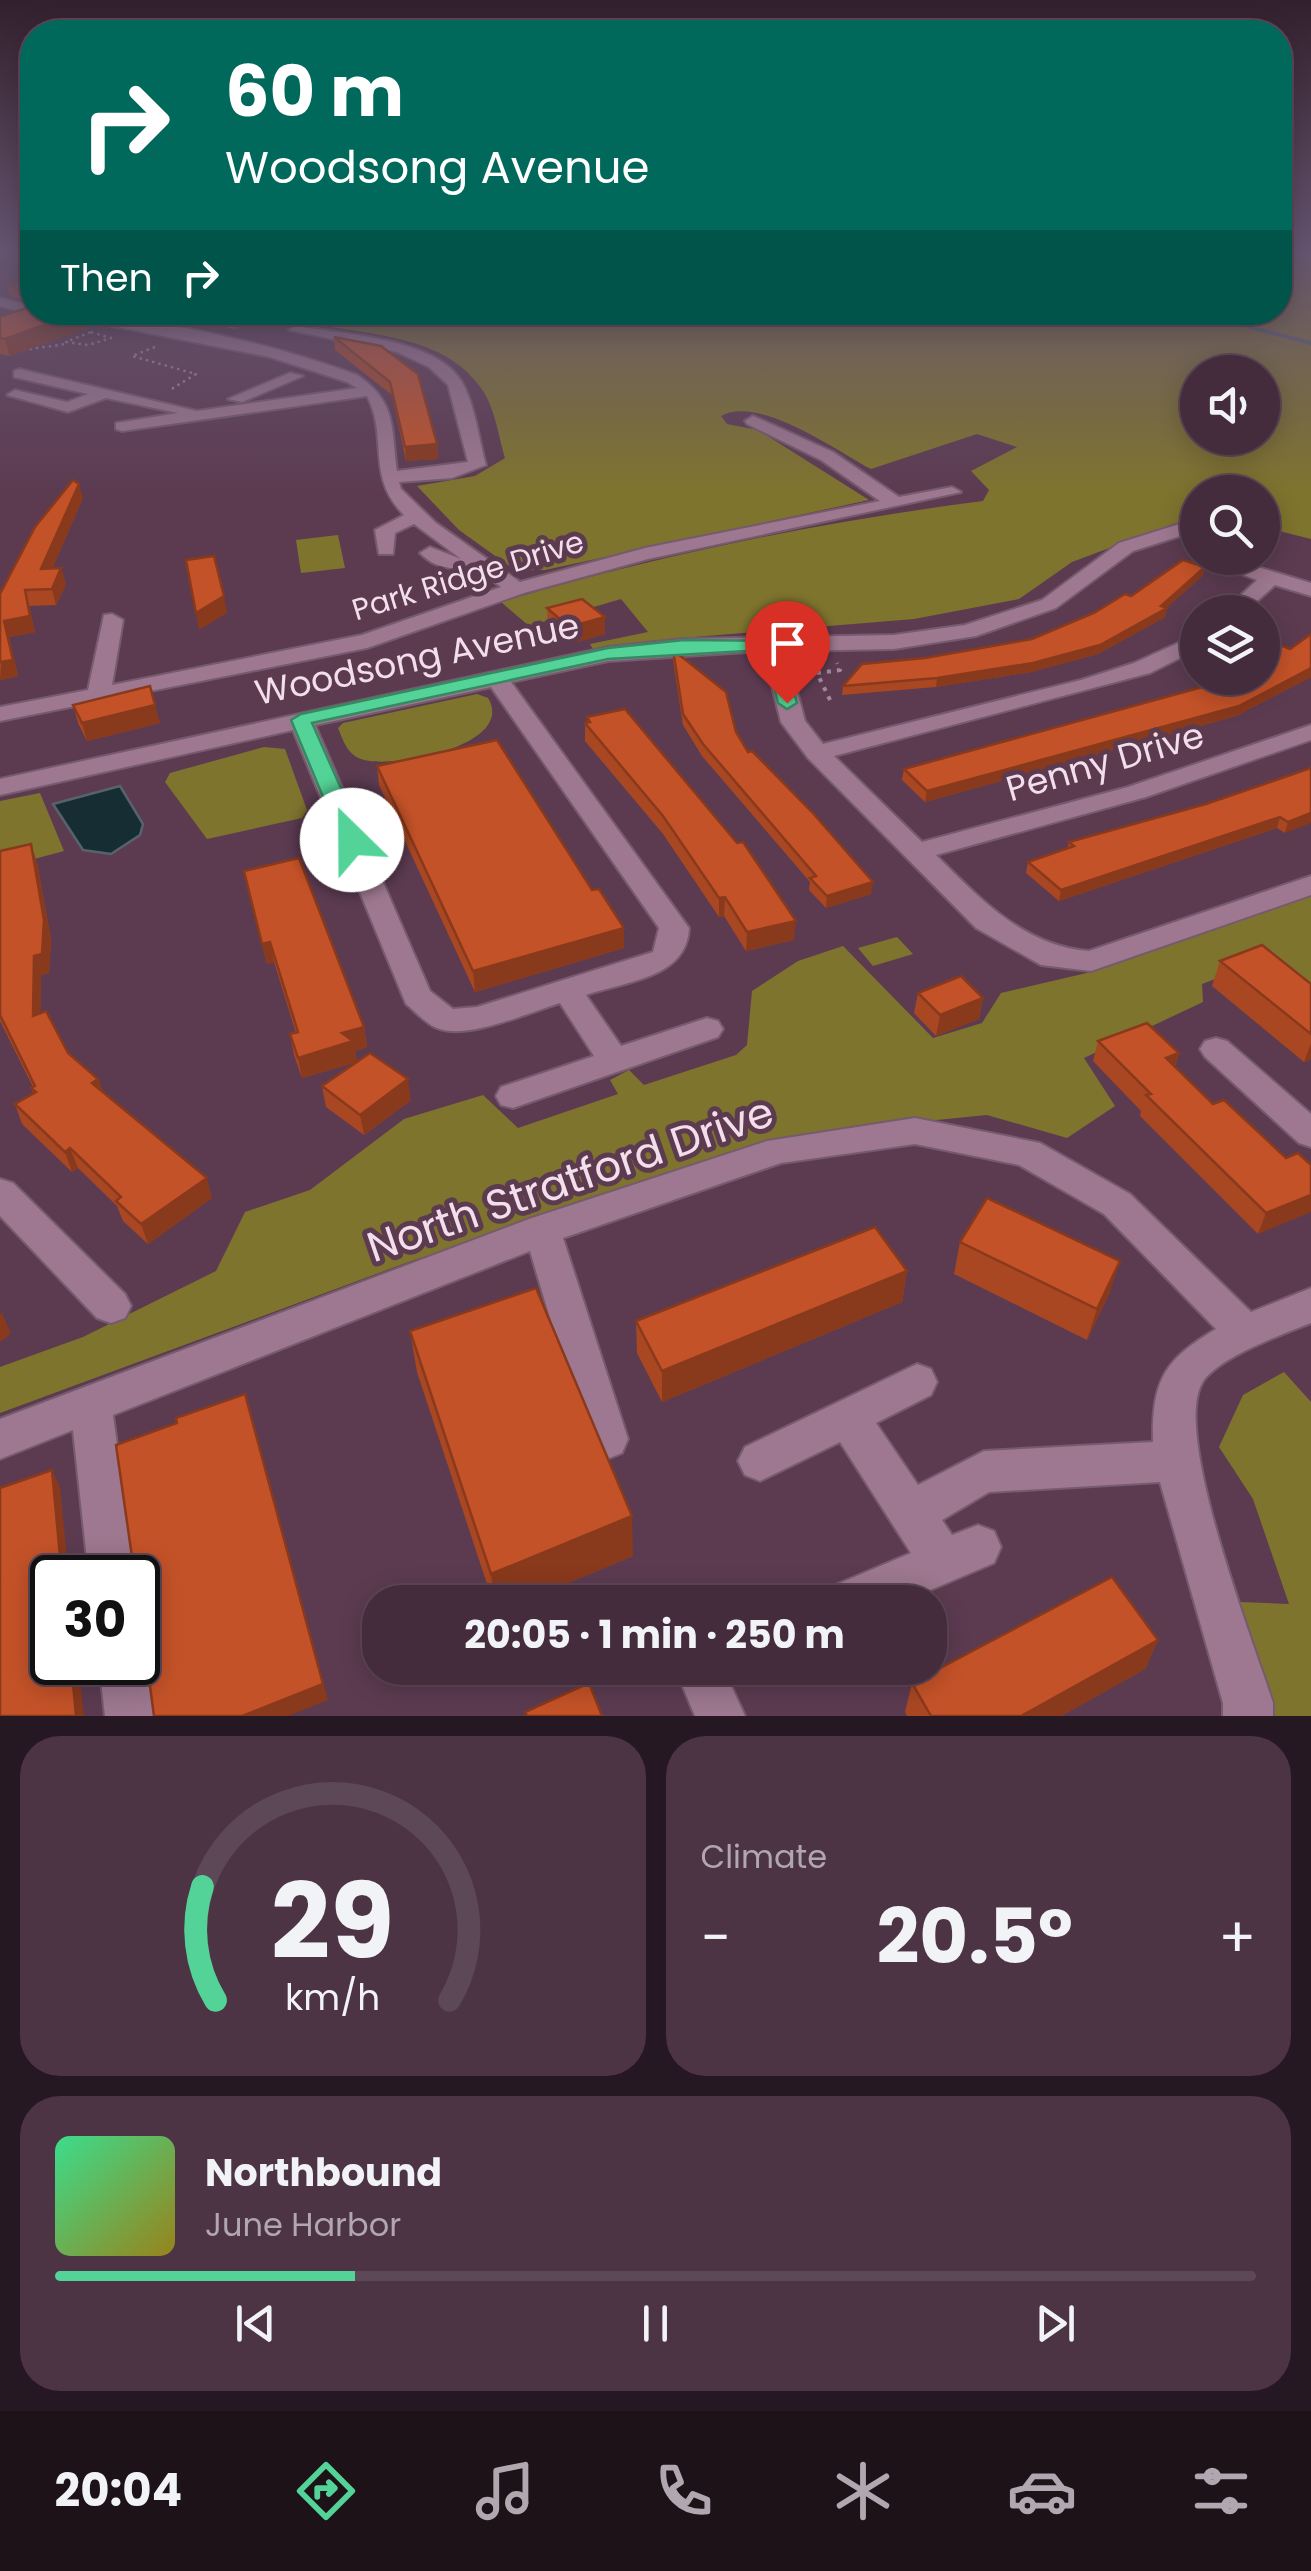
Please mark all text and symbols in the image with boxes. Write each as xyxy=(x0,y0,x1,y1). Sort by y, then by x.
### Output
text: 60 m xyxy=(225,42,404,141)
icon: right xyxy=(60,60,190,190)
text: Woodsong Avenue xyxy=(225,136,649,199)
icon: right xyxy=(173,250,228,305)
text: Then xyxy=(60,251,153,304)
map controls xyxy=(1180,355,1280,695)
button: sound xyxy=(1180,355,1280,455)
button: search xyxy=(1180,475,1280,575)
street label: Park Ridge Drive xyxy=(347,520,589,631)
button: layers xyxy=(1180,595,1280,695)
street label: Woodsong Avenue xyxy=(250,600,583,717)
pin xyxy=(745,601,830,704)
icon: arrive xyxy=(760,616,815,671)
street label: Penny Drive xyxy=(1000,710,1209,813)
position arrow xyxy=(300,788,404,892)
street label: North Stratford Drive xyxy=(359,1082,781,1277)
speed limit sign: 30 xyxy=(30,1555,160,1685)
text: 20:05 · 1 min · 250 m xyxy=(464,1608,845,1661)
text: Climate xyxy=(701,1834,827,1879)
text: 29 xyxy=(271,1849,394,1994)
text: 20.5° xyxy=(876,1884,1073,1989)
text: − xyxy=(701,1899,731,1976)
text: + xyxy=(1218,1899,1256,1976)
text: km/h xyxy=(285,1972,380,2023)
text: Northbound xyxy=(205,2146,442,2199)
text: June Harbor xyxy=(205,2202,401,2247)
icon: previous xyxy=(228,2296,283,2351)
icon: pause xyxy=(628,2296,683,2351)
icon: next xyxy=(1028,2296,1083,2351)
icon: directions xyxy=(291,2456,361,2526)
icon: music xyxy=(470,2456,540,2526)
icon: phone xyxy=(649,2456,719,2526)
icon: climate xyxy=(828,2456,898,2526)
icon: car xyxy=(1007,2456,1077,2526)
icon: filters xyxy=(1186,2456,1256,2526)
text: 20:04 xyxy=(55,2459,182,2522)

